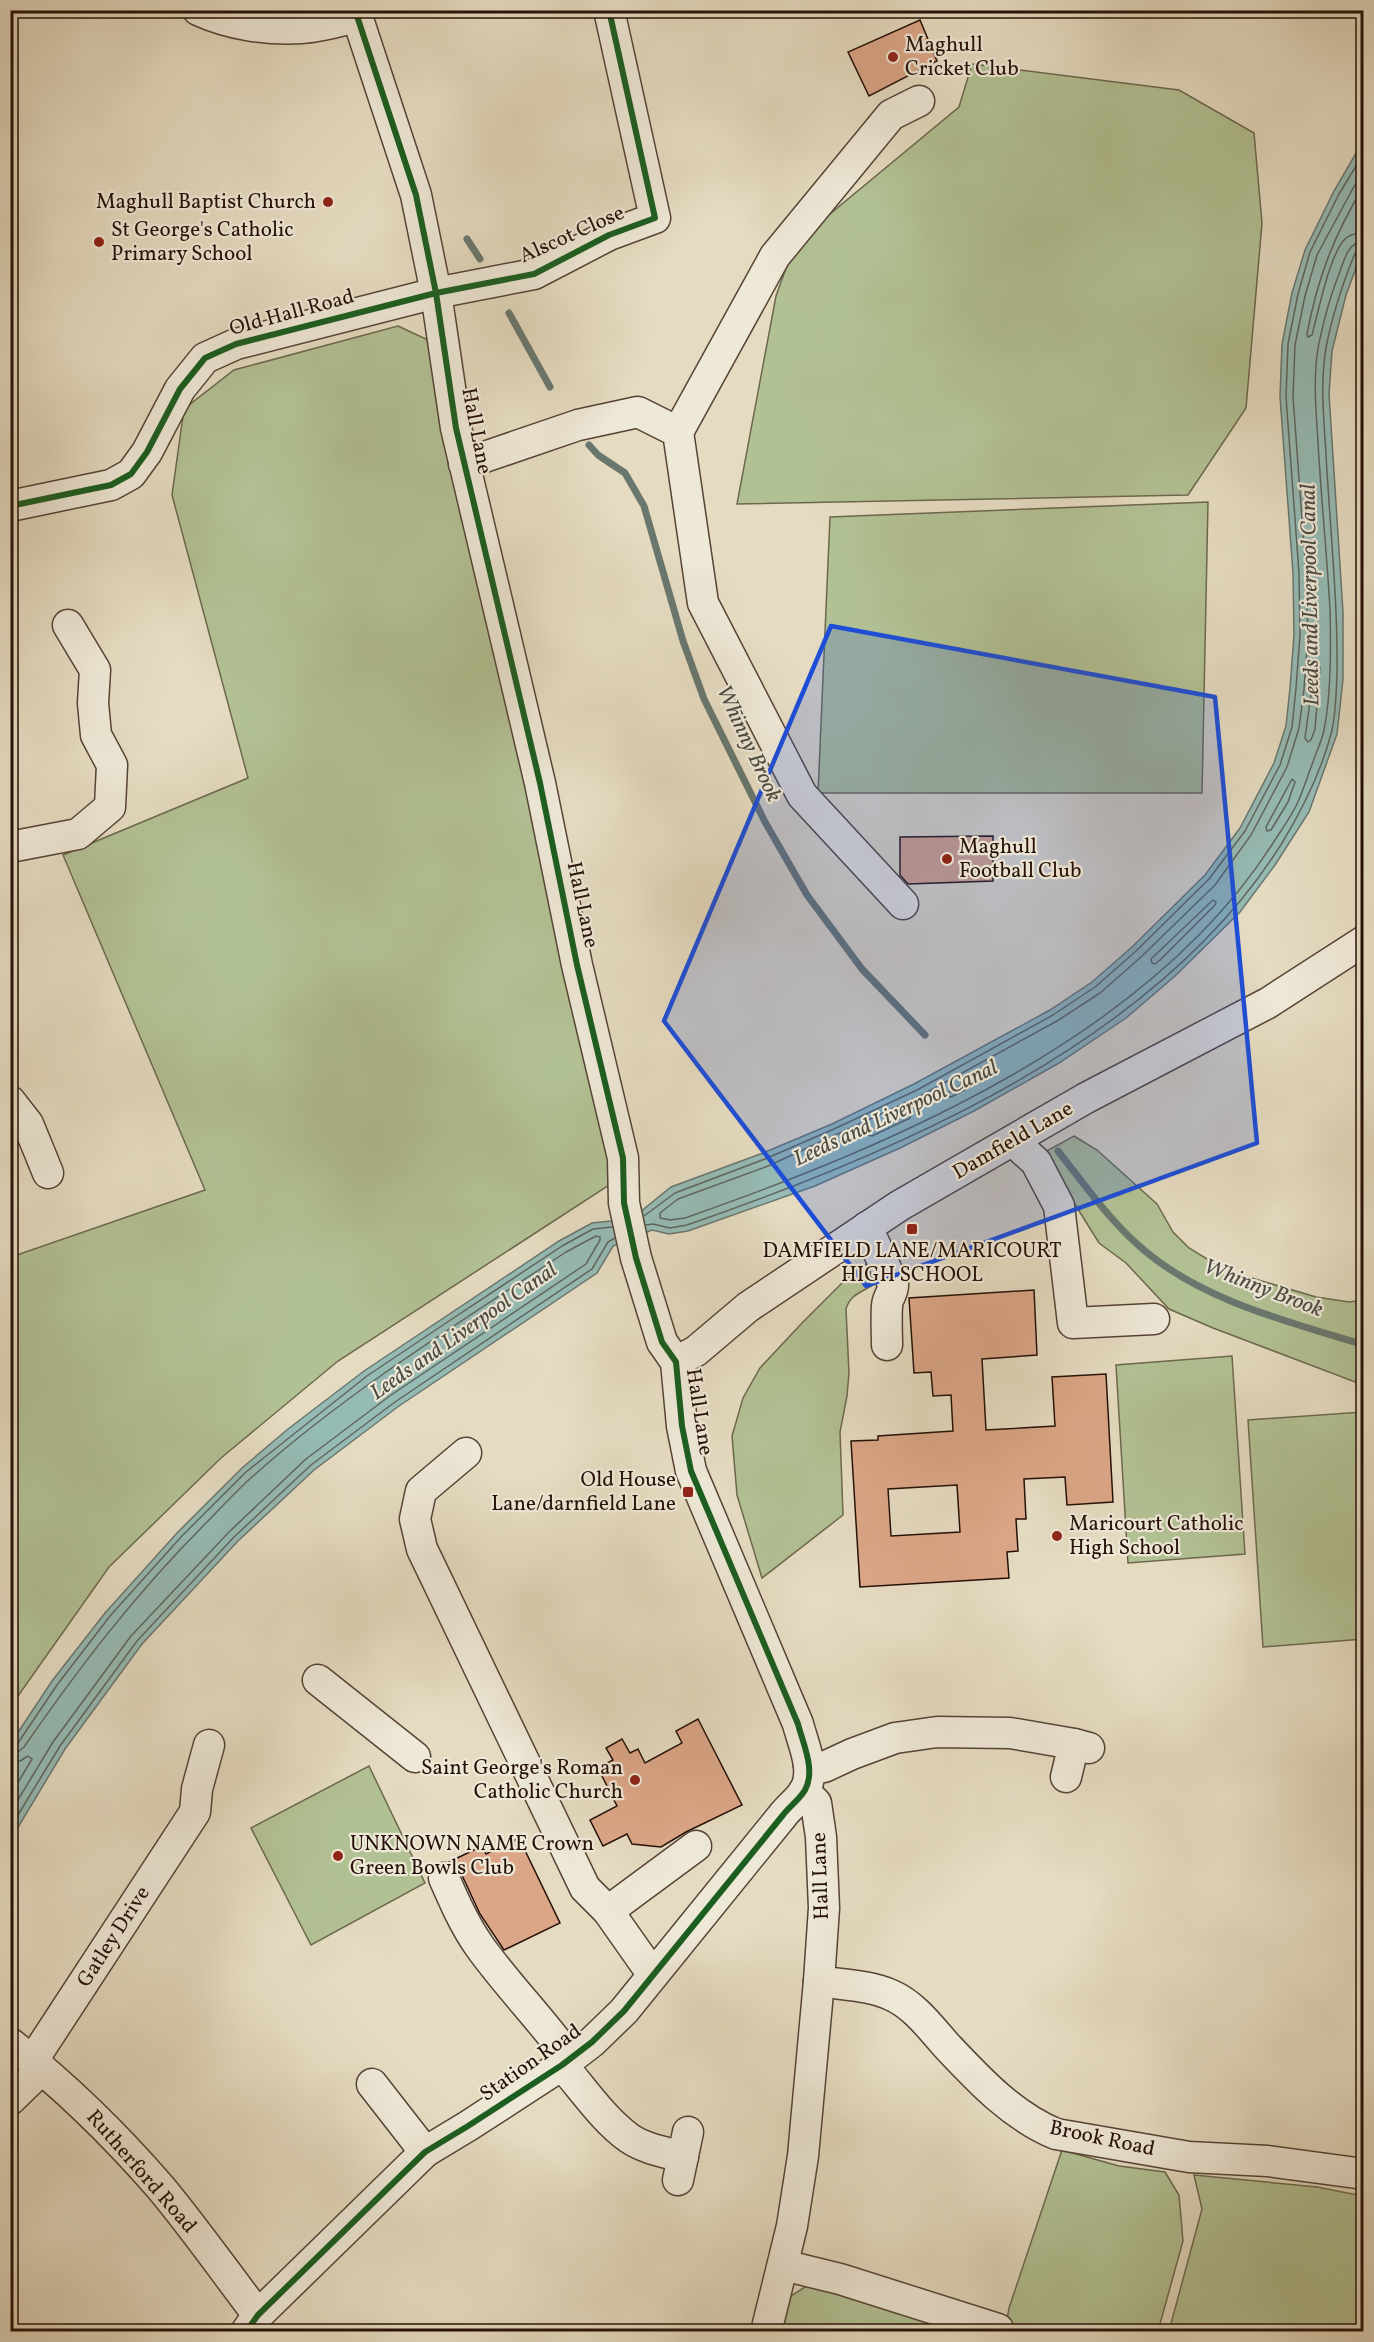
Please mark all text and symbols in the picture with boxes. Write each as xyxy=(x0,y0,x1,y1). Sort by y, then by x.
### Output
place label: Maghull Cricket Club xyxy=(905,31,1019,84)
marker: Maghull Cricket Club xyxy=(886,50,900,64)
place label: Maghull Baptist Church xyxy=(96,188,316,217)
marker: Maghull Baptist Church xyxy=(321,195,335,209)
street label: Alscot Close xyxy=(515,199,629,271)
place label: St George's Catholic Primary School xyxy=(111,216,294,269)
marker: St George's Catholic Primary School xyxy=(92,235,106,249)
street label: Old Hall Road xyxy=(226,282,358,344)
street label: Hall Lane xyxy=(453,385,499,477)
water label: Leeds and Liverpool Canal xyxy=(1294,483,1328,706)
water label: Whinny Brook xyxy=(707,680,789,808)
place label: Maghull Football Club xyxy=(959,833,1081,886)
marker: Maghull Football Club xyxy=(940,852,954,866)
street label: Hall Lane xyxy=(559,859,605,951)
water label: Leeds and Liverpool Canal xyxy=(789,1053,1004,1175)
street label: Damfield Lane xyxy=(947,1095,1079,1187)
marker: DAMFIELD LANE/MARICOURT HIGH SCHOOL xyxy=(905,1222,919,1236)
place label: DAMFIELD LANE/MARICOURT HIGH SCHOOL xyxy=(763,1237,1061,1290)
water label: Whinny Brook xyxy=(1199,1252,1327,1326)
water label: Leeds and Liverpool Canal xyxy=(364,1255,564,1408)
street label: Hall Lane xyxy=(678,1366,720,1458)
place label: Old House Lane/darnfield Lane xyxy=(491,1466,676,1519)
marker: Old House Lane/darnfield Lane xyxy=(681,1485,695,1499)
place label: Maricourt Catholic High School xyxy=(1069,1510,1244,1563)
marker: Maricourt Catholic High School xyxy=(1050,1529,1064,1543)
place label: Saint George's Roman Catholic Church xyxy=(421,1754,623,1807)
marker: Saint George's Roman Catholic Church xyxy=(628,1773,642,1787)
place label: UNKNOWN NAME Crown Green Bowls Club xyxy=(350,1830,594,1883)
street label: Hall Lane xyxy=(805,1832,837,1920)
marker: UNKNOWN NAME Crown Green Bowls Club xyxy=(331,1849,345,1863)
street label: Gatley Drive xyxy=(70,1881,158,1993)
street label: Station Road xyxy=(474,2017,588,2109)
street label: Rutherford Road xyxy=(79,2104,203,2240)
street label: Brook Road xyxy=(1047,2114,1157,2164)

